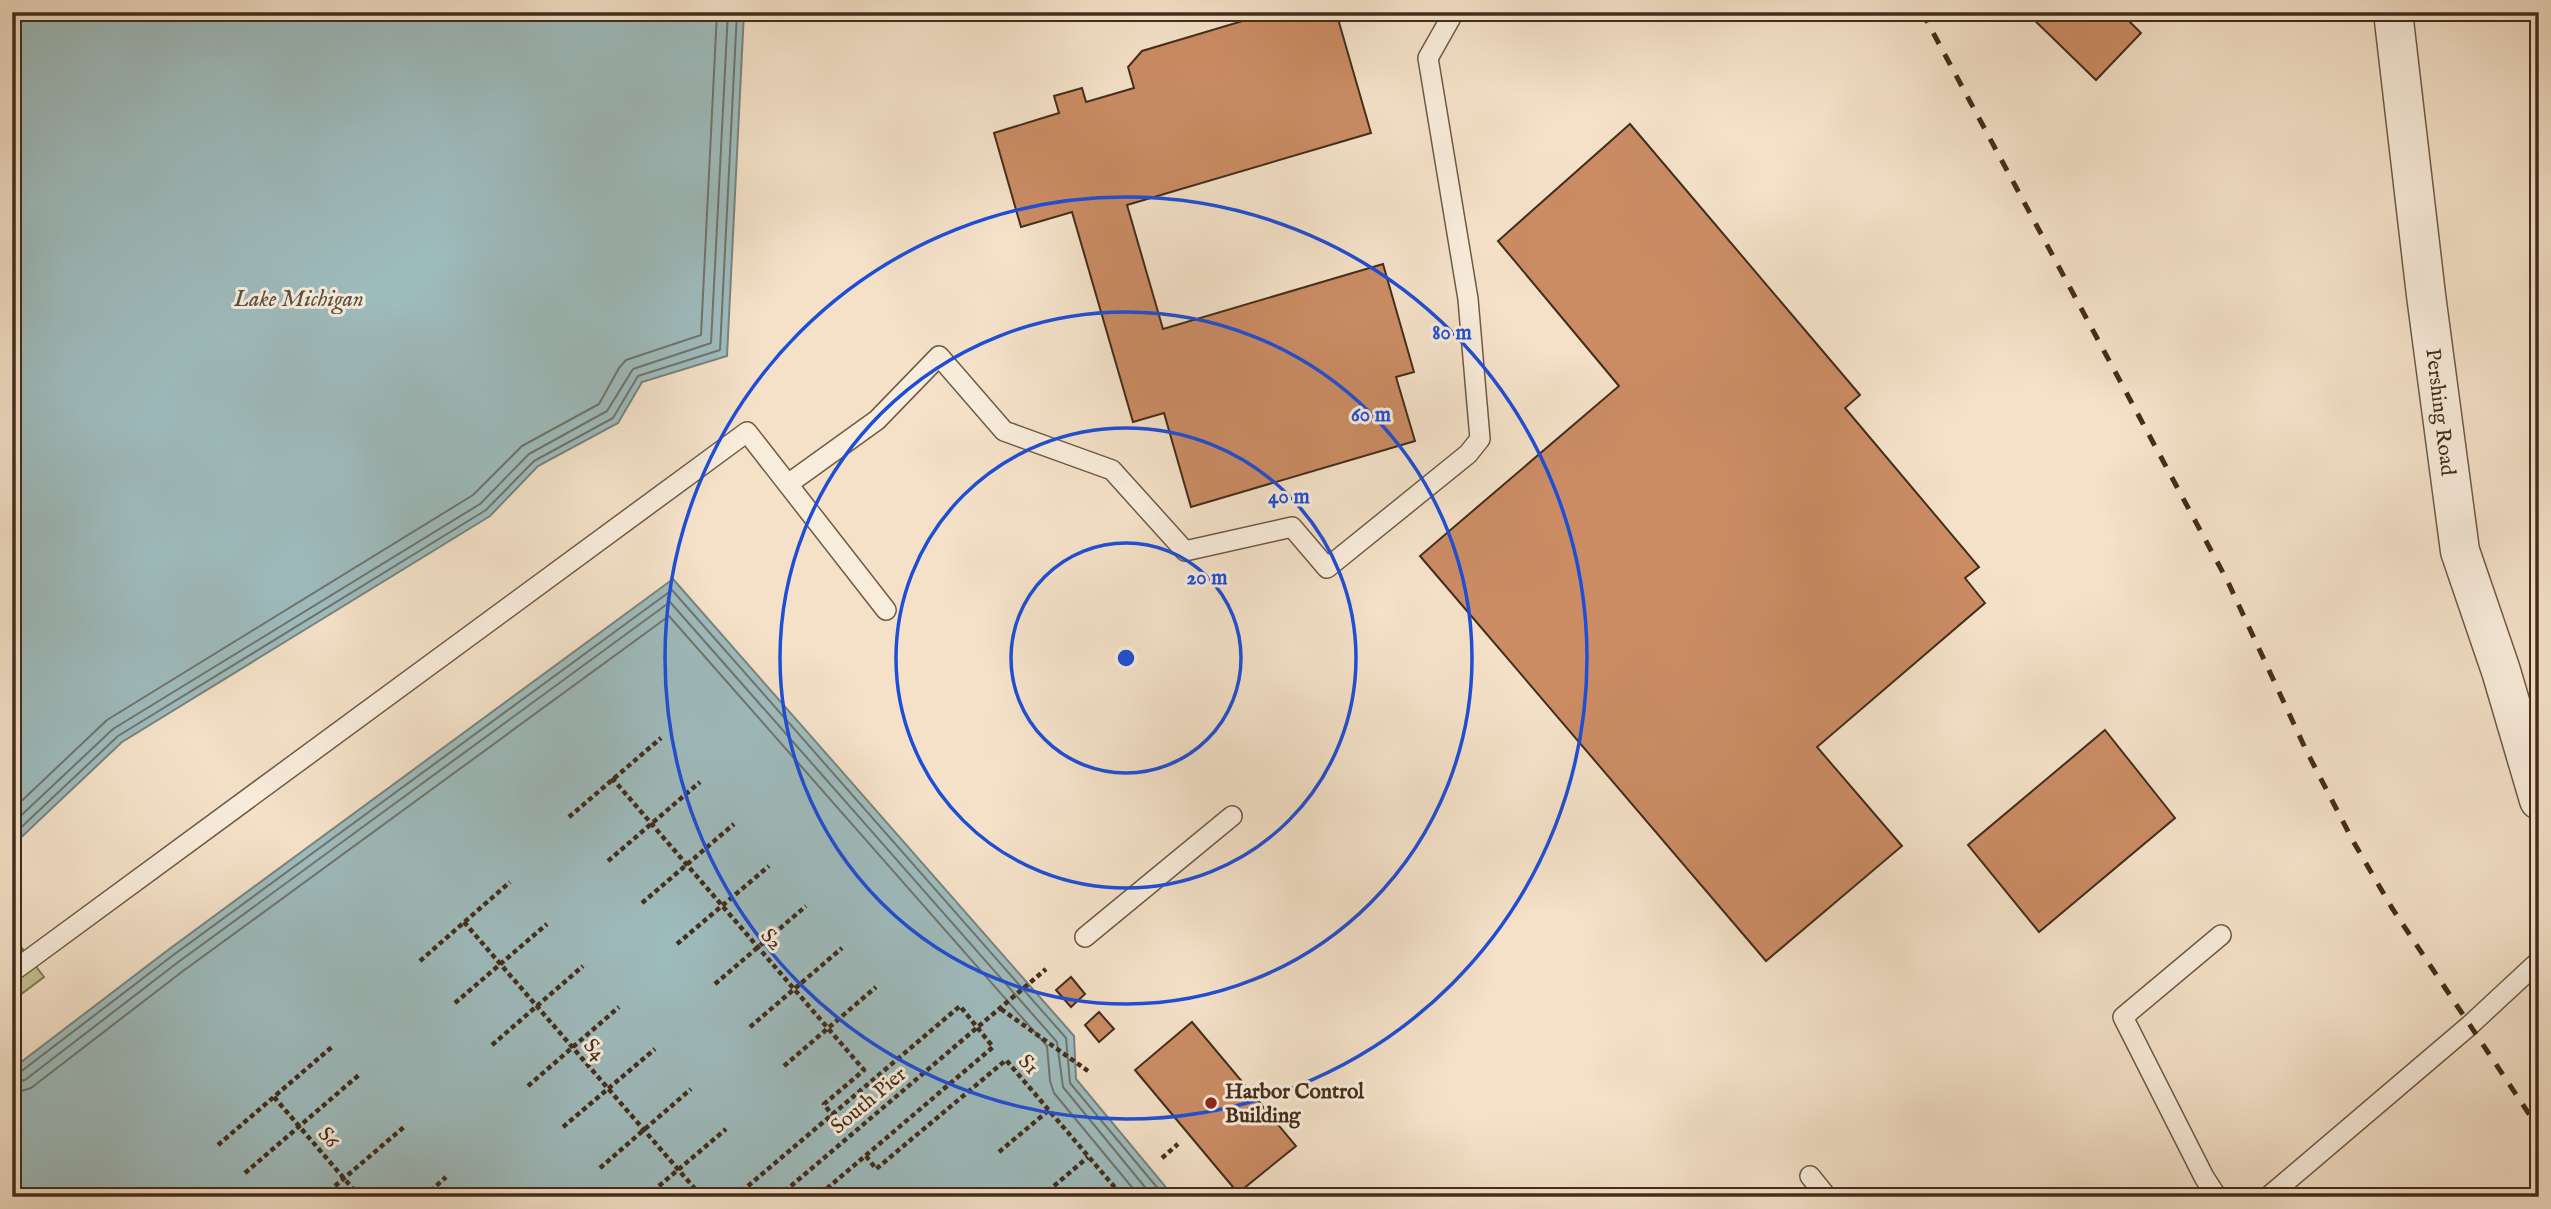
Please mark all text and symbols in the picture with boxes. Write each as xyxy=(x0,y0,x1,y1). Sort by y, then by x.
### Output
water label: Lake Michigan xyxy=(233,285,364,315)
text: 80 m xyxy=(1432,320,1472,347)
street label: Pershing Road xyxy=(2418,347,2461,478)
text: 60 m xyxy=(1351,402,1392,429)
text: 40 m xyxy=(1268,484,1310,511)
text: 20 m xyxy=(1187,565,1228,592)
centre of rings xyxy=(1114,646,1138,670)
street label: S2 xyxy=(754,923,788,957)
street label: S4 xyxy=(577,1033,611,1067)
street label: S1 xyxy=(1012,1049,1044,1081)
street label: South Pier xyxy=(825,1061,913,1141)
place label: Harbor Control Building xyxy=(1225,1079,1365,1130)
marker: Harbor Control Building xyxy=(1203,1095,1219,1111)
street label: S6 xyxy=(311,1122,345,1155)

